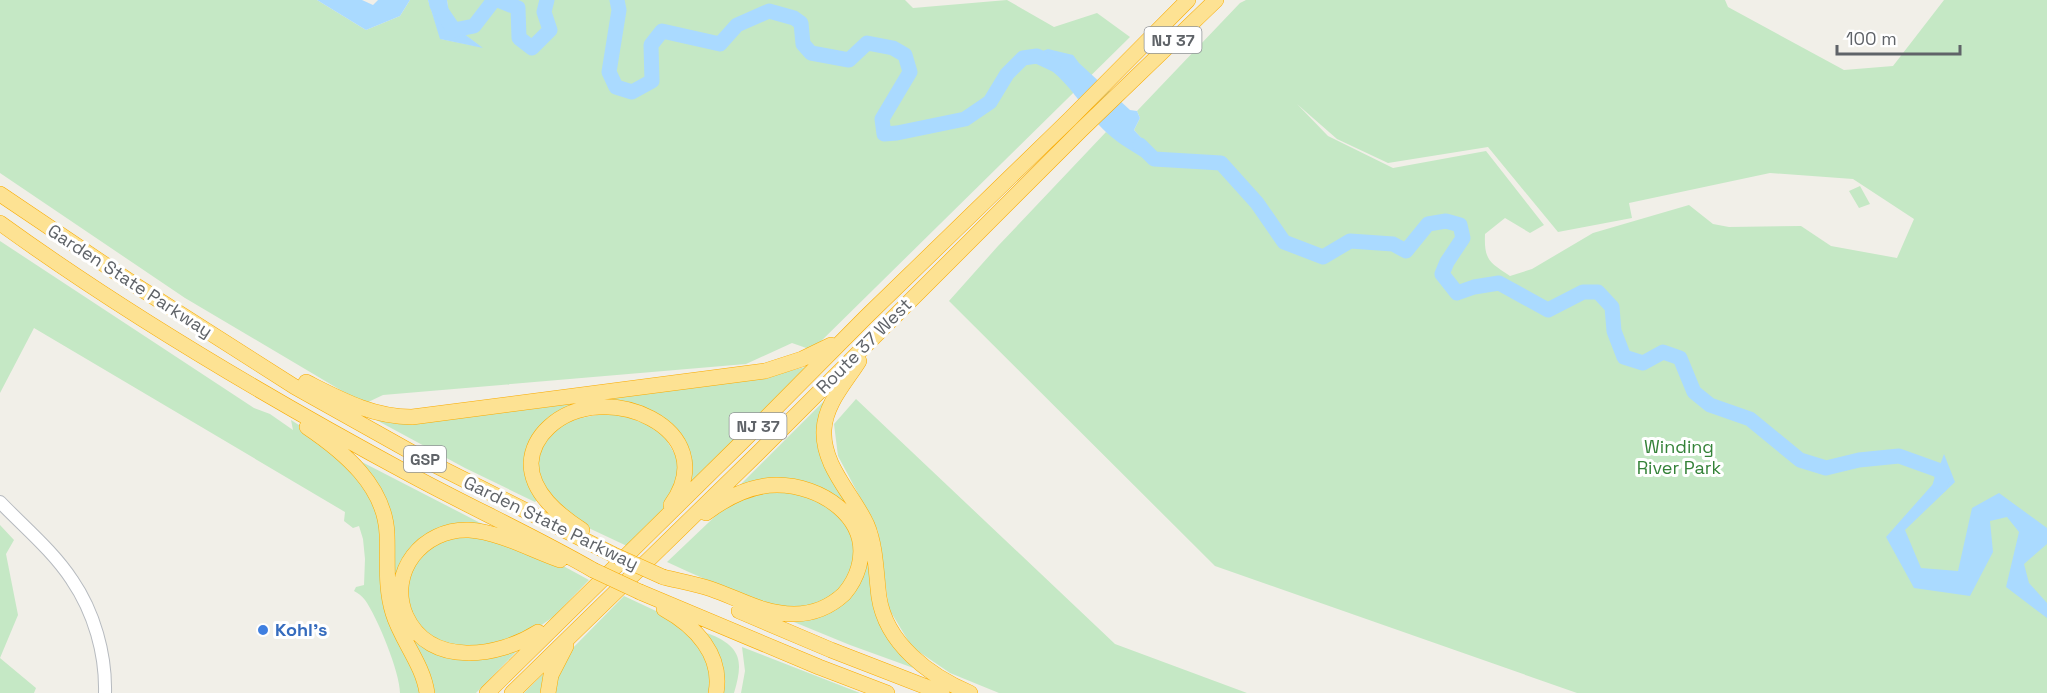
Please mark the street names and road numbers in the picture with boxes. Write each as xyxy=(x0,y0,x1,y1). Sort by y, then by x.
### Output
road number: NJ 37 xyxy=(1144,27,1202,53)
street label: Garden State Parkway xyxy=(44,219,217,342)
street label: Route 37 West xyxy=(811,293,916,398)
road number: NJ 37 xyxy=(730,413,786,439)
road number: GSP xyxy=(404,446,446,472)
street label: Garden State Parkway xyxy=(460,470,642,575)

